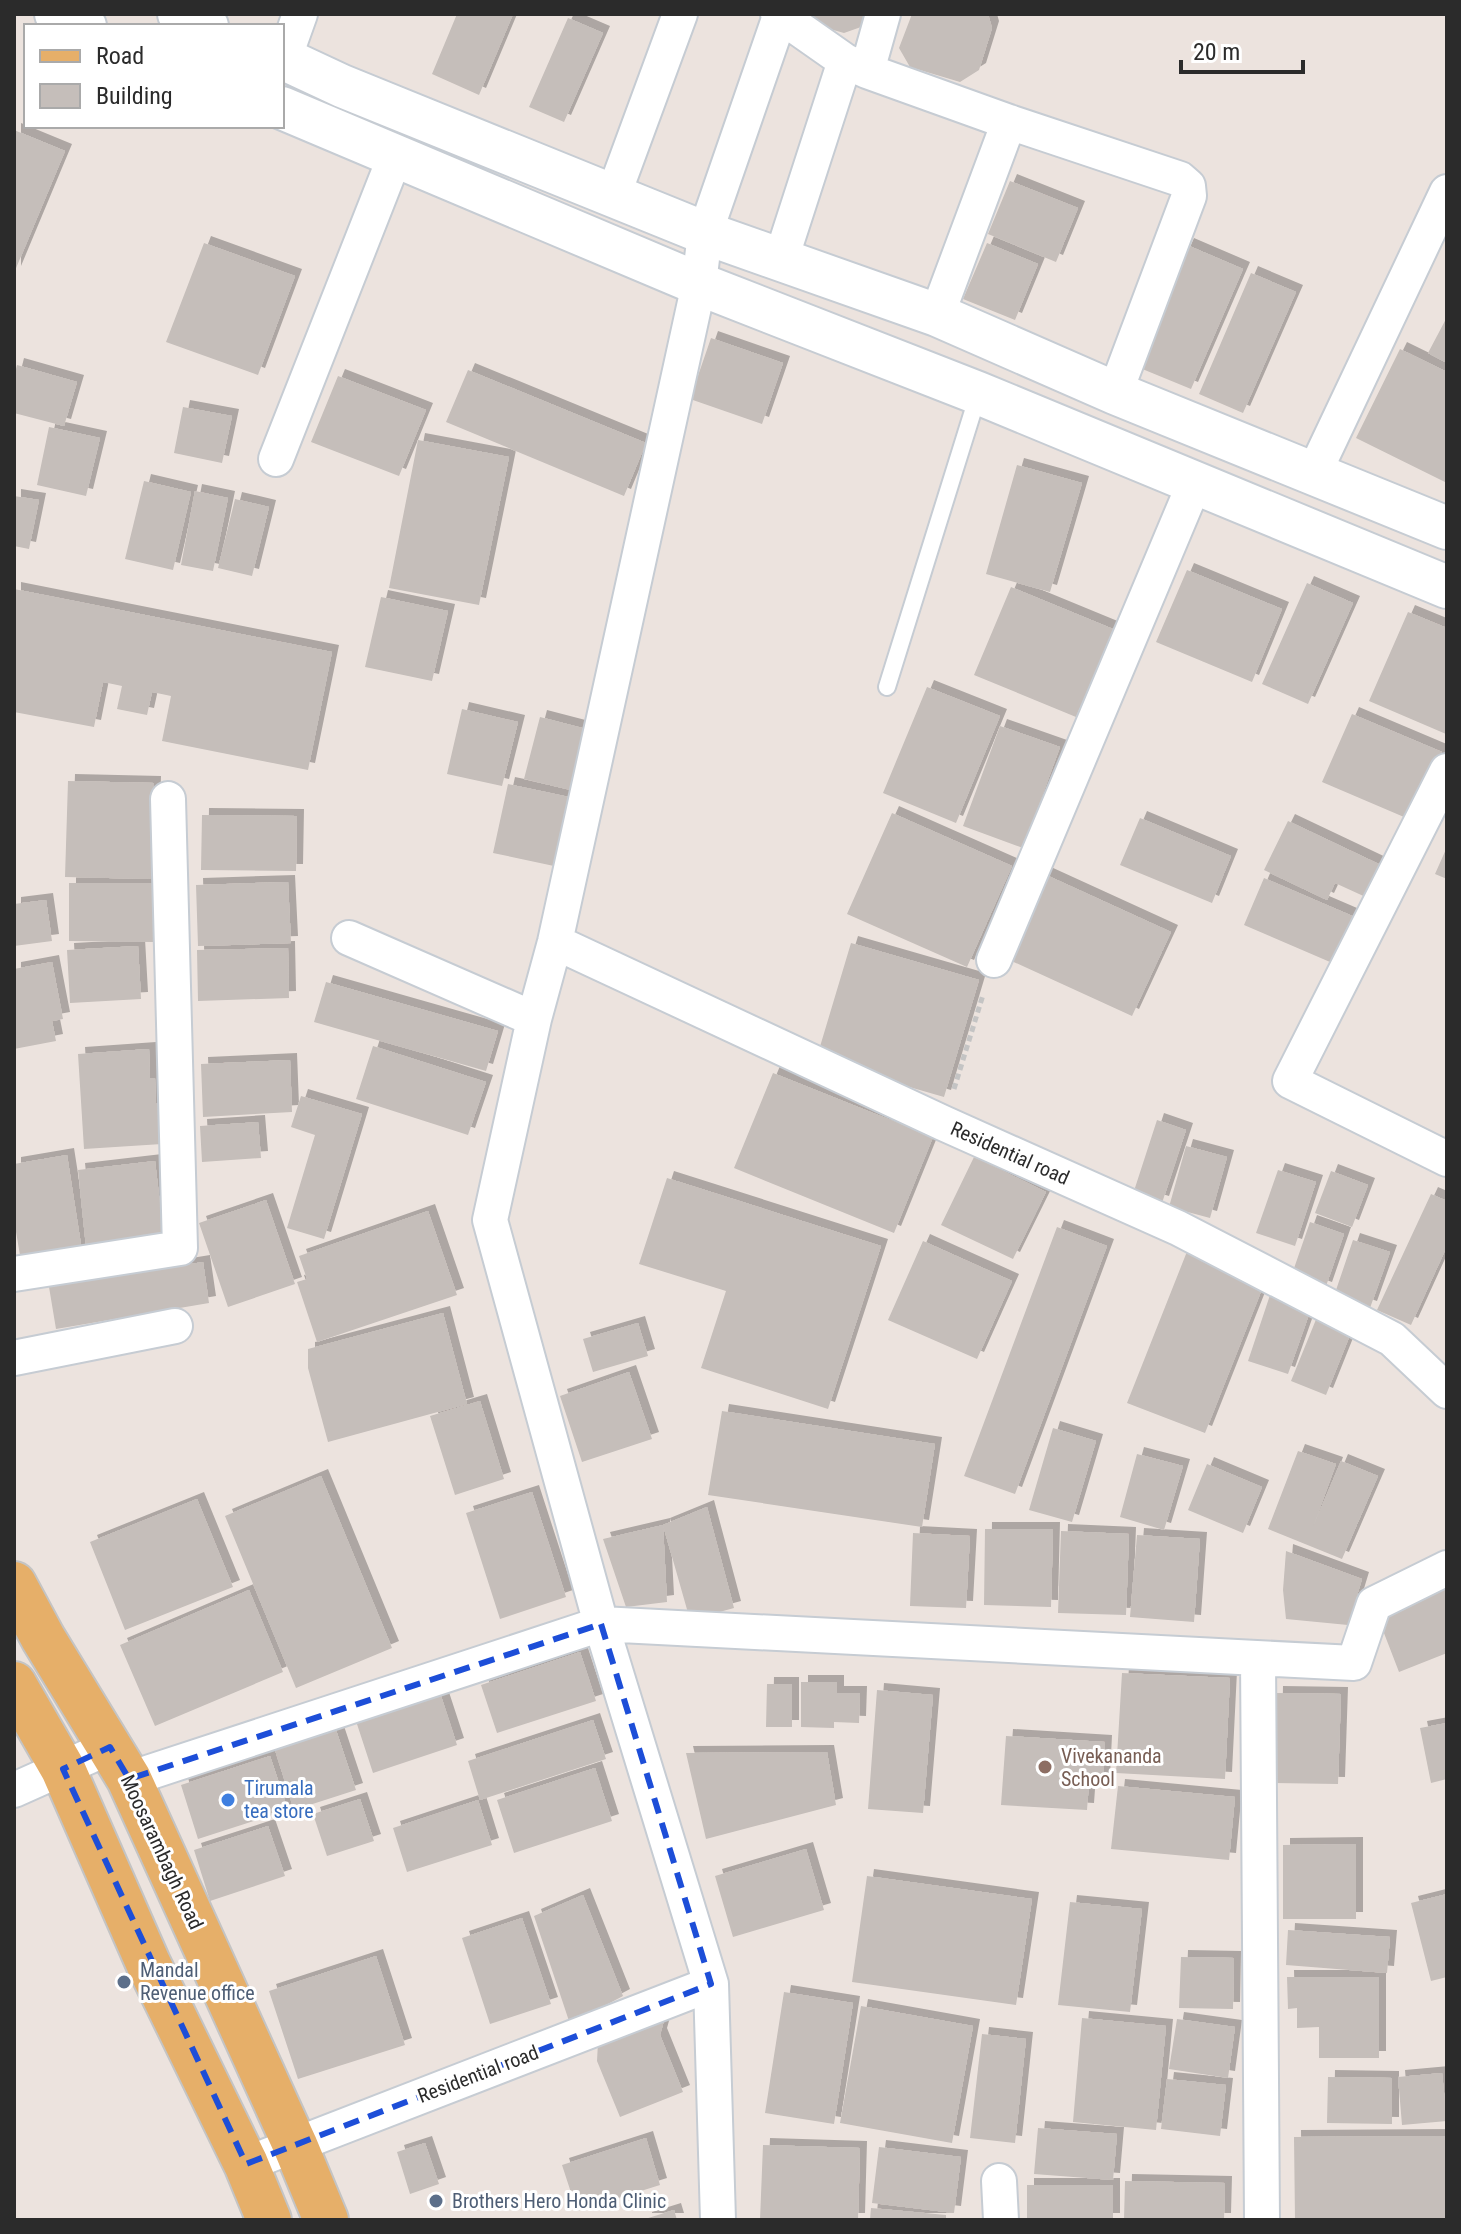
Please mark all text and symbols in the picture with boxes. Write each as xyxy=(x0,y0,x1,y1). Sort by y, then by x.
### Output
legend xyxy=(24,24,284,128)
scale bar xyxy=(1181,24,1303,74)
text: 20 m xyxy=(1193,38,1240,66)
text: Road xyxy=(96,42,144,70)
text: Building xyxy=(96,82,173,110)
street label: Residential road xyxy=(947,1116,1073,1190)
place label: Vivekananda School xyxy=(1061,1744,1162,1791)
marker: Vivekananda School xyxy=(1036,1758,1054,1776)
street label: Moosarambagh Road xyxy=(116,1771,208,1933)
place label: Tirumala tea store xyxy=(244,1776,314,1823)
marker: Tirumala tea store xyxy=(219,1791,237,1809)
place label: Mandal Revenue office xyxy=(140,1958,255,2005)
marker: Mandal Revenue office xyxy=(115,1973,133,1991)
street label: Residential road xyxy=(414,2040,542,2108)
place label: Brothers Hero Honda Clinic xyxy=(452,2189,666,2213)
marker: Brothers Hero Honda Clinic xyxy=(427,2192,445,2210)

